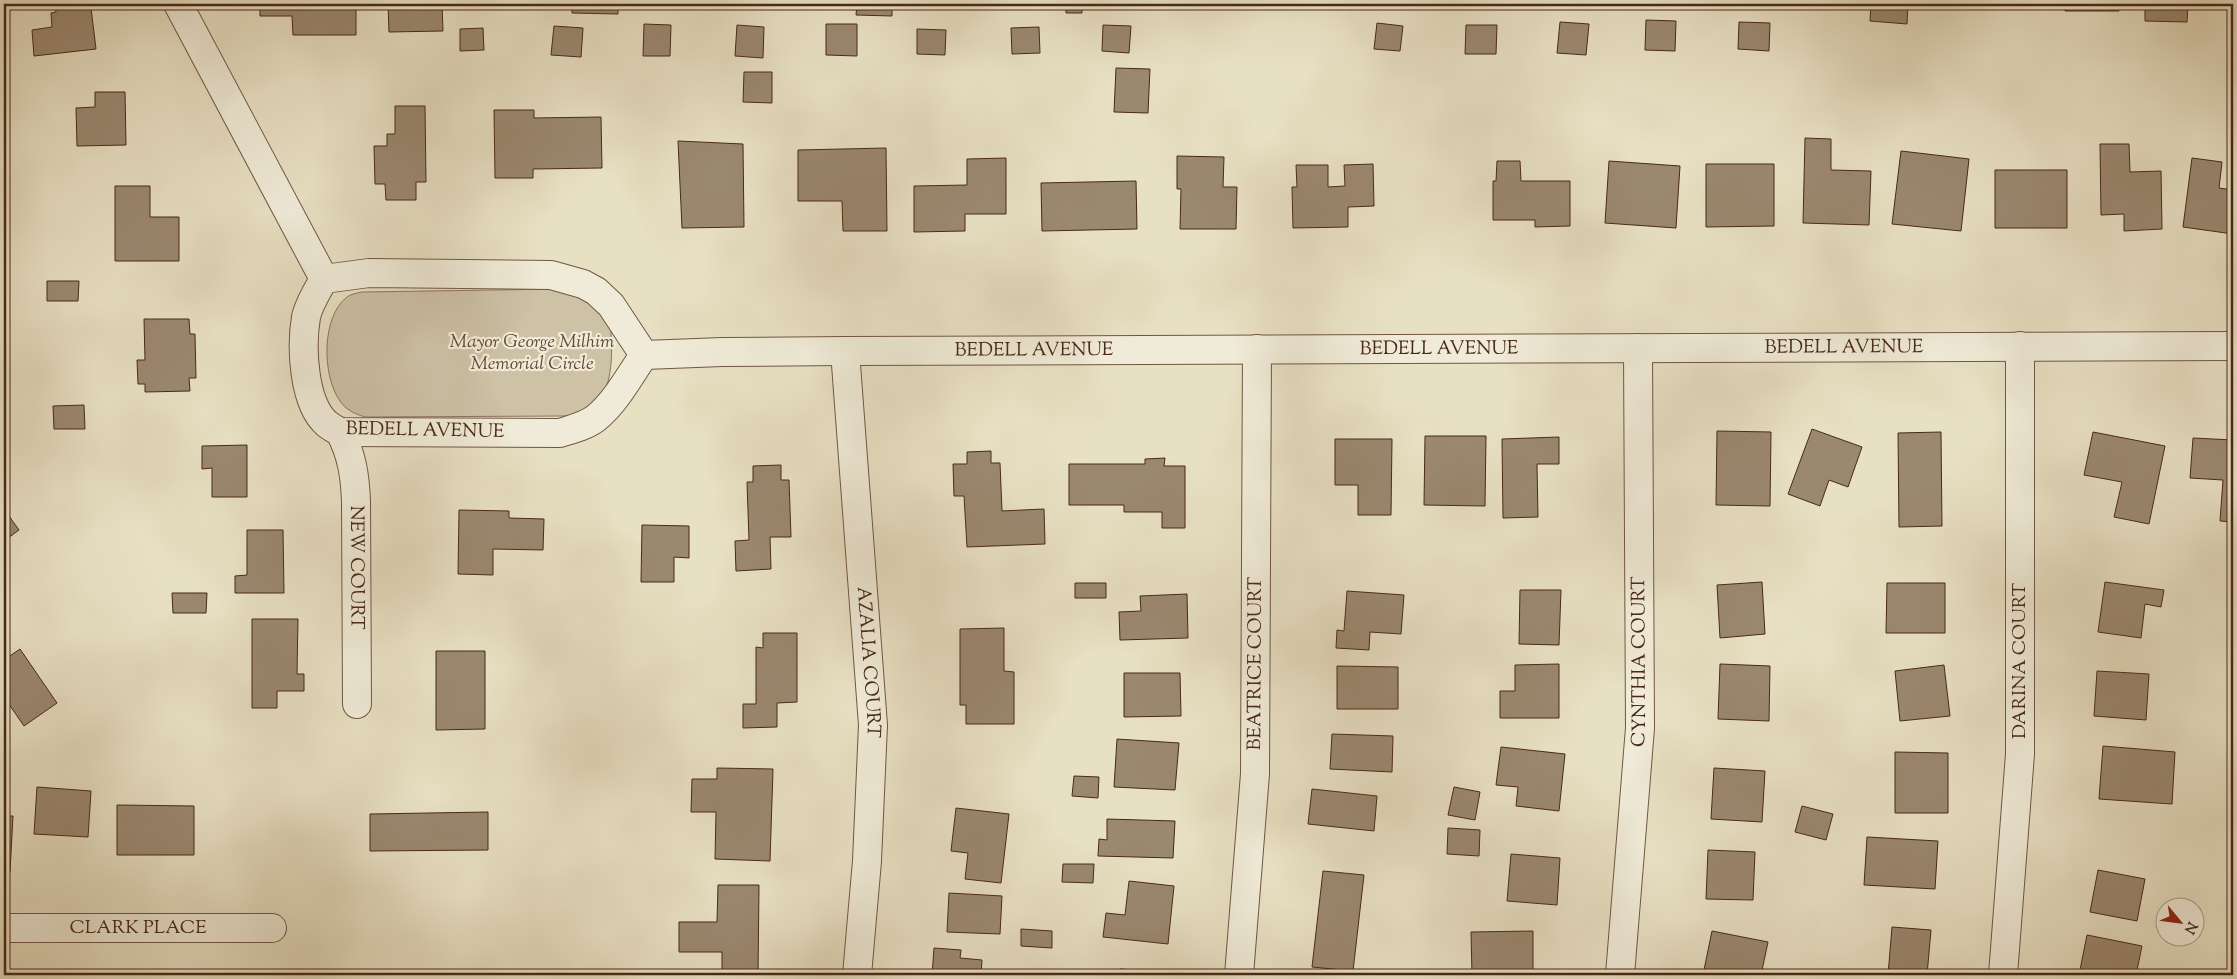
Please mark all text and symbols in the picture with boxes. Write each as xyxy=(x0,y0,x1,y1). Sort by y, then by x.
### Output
park label: Mayor George Milhim Memorial Circle xyxy=(450,329,615,378)
street label: BEDELL AVENUE xyxy=(1765,334,1924,361)
street label: BEDELL AVENUE xyxy=(1360,335,1519,363)
street label: BEDELL AVENUE xyxy=(955,337,1114,364)
street label: BEDELL AVENUE xyxy=(345,416,505,446)
street label: NEW COURT xyxy=(343,505,370,630)
street label: CYNTHIA COURT xyxy=(1625,576,1654,748)
street label: BEATRICE COURT xyxy=(1242,577,1269,751)
street label: DARINA COURT xyxy=(2007,583,2034,739)
street label: AZALIA COURT xyxy=(849,586,887,738)
north arrow xyxy=(2154,896,2204,946)
street label: CLARK PLACE xyxy=(69,915,207,942)
text: N xyxy=(2178,918,2201,937)

